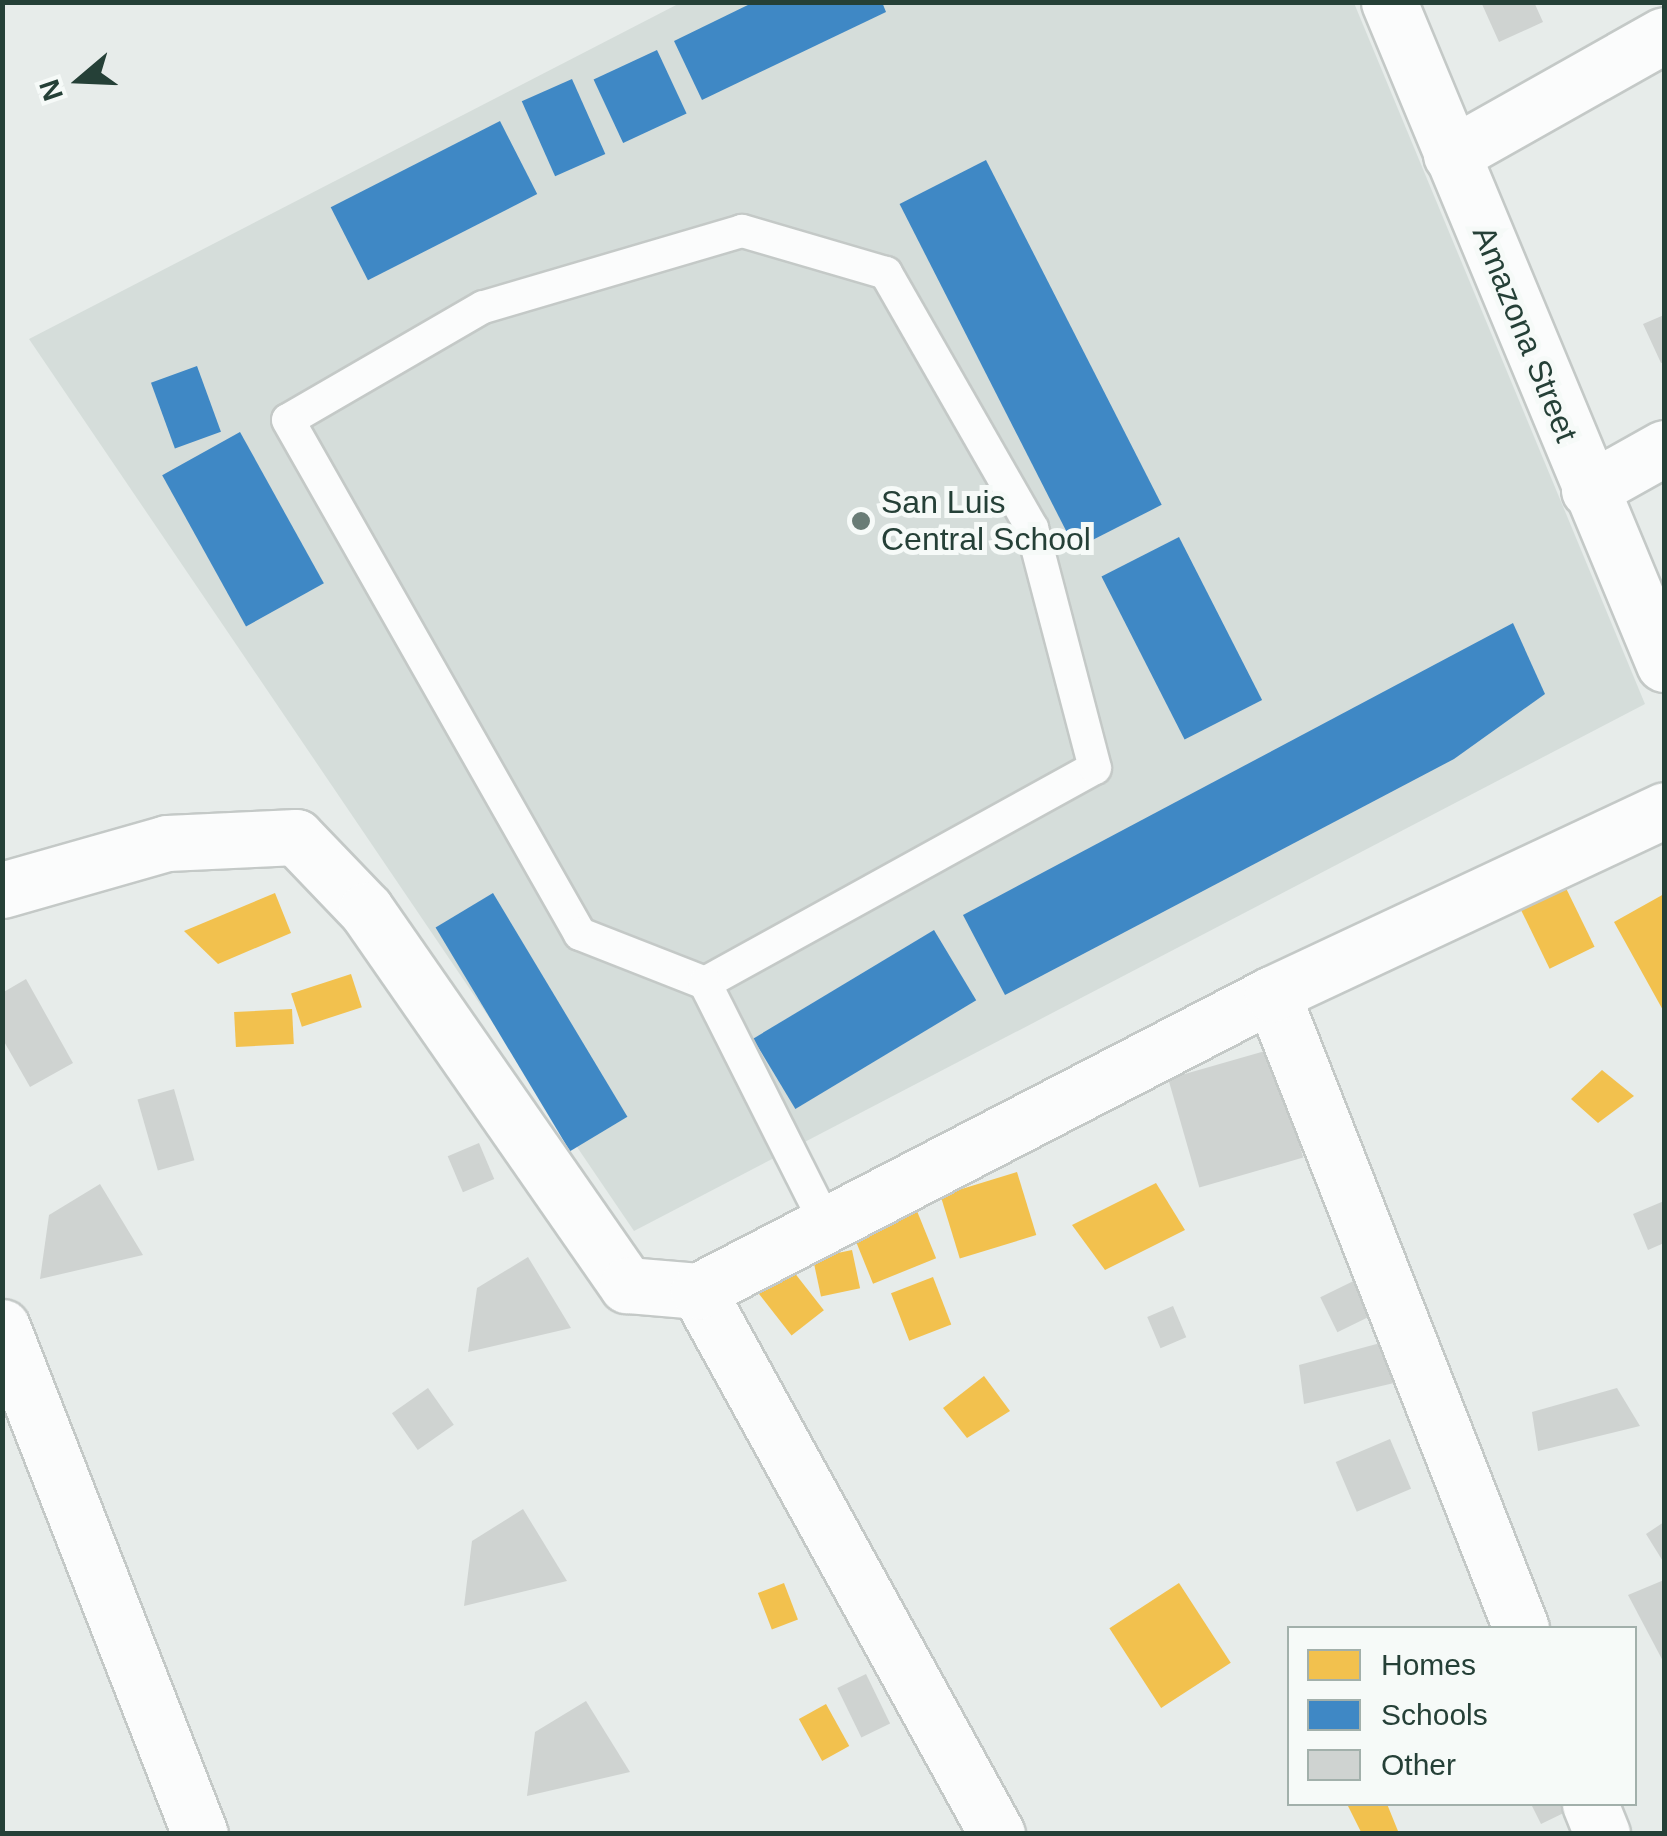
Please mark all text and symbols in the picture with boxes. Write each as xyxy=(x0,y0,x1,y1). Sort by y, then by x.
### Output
north arrow xyxy=(30,30,130,130)
text: N xyxy=(33,75,69,105)
street label: Amazona Street xyxy=(1464,220,1586,448)
place label: San Luis Central School xyxy=(881,484,1091,559)
marker: San Luis Central School xyxy=(850,510,872,532)
legend xyxy=(1287,1626,1637,1806)
text: Homes xyxy=(1381,1648,1476,1681)
text: Schools xyxy=(1381,1698,1488,1731)
text: Other xyxy=(1381,1748,1456,1781)

